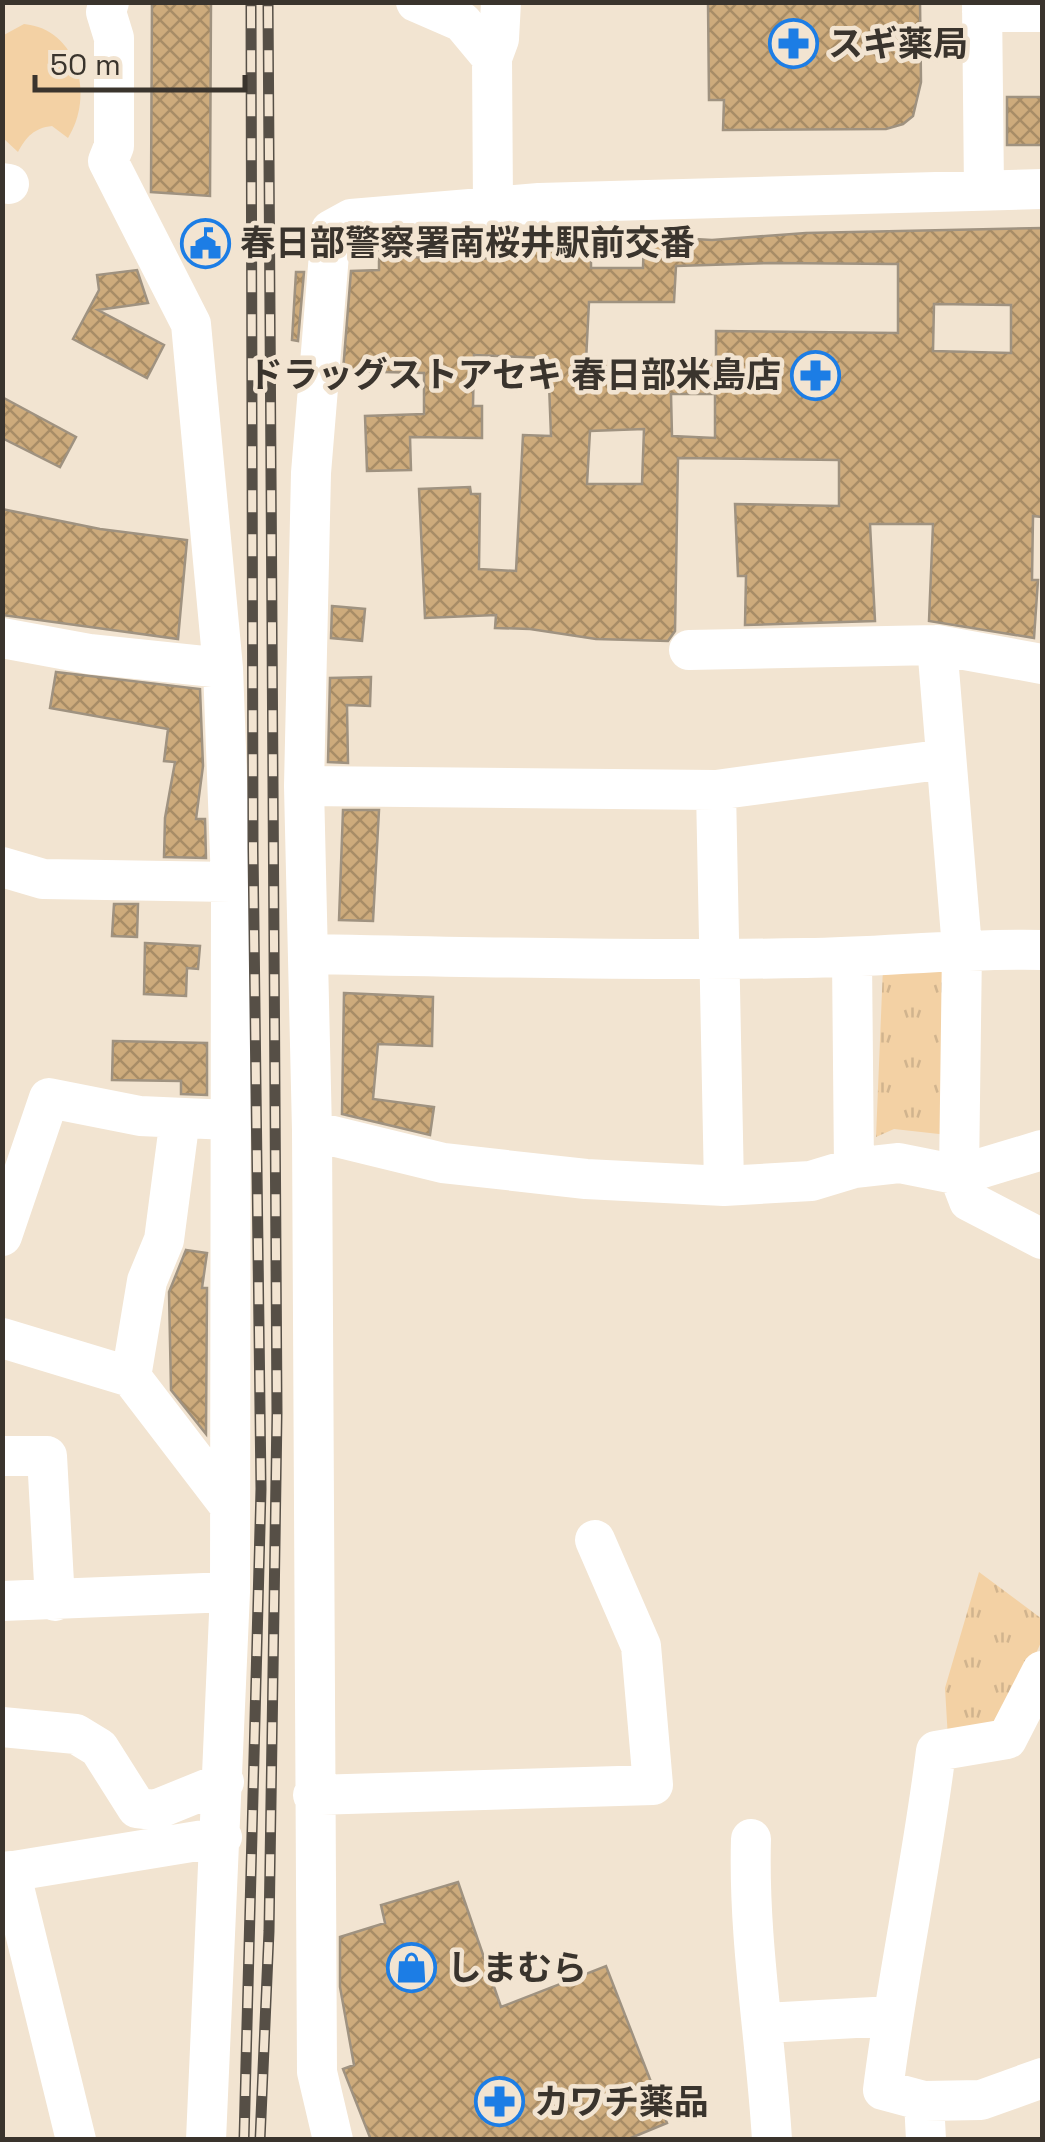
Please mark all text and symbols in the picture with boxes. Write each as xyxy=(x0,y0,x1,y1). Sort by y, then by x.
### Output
pharmacy icon: スギ薬局 xyxy=(767,18,819,70)
place label: スギ薬局 xyxy=(828,22,968,66)
scale bar xyxy=(35,30,245,92)
text: 50 m xyxy=(50,45,121,84)
public building icon: 春日部警察署南桜井駅前交番 xyxy=(179,217,231,269)
place label: 春日部警察署南桜井駅前交番 xyxy=(240,221,695,265)
pharmacy icon: ドラッグストアセキ 春日部米島店 xyxy=(790,349,842,401)
place label: ドラッグストアセキ 春日部米島店 xyxy=(248,353,781,397)
shop icon: しまむら xyxy=(386,1942,438,1994)
place label: しまむら xyxy=(447,1946,587,1990)
pharmacy icon: カワチ薬品 xyxy=(473,2076,525,2128)
place label: カワチ薬品 xyxy=(534,2080,709,2124)

